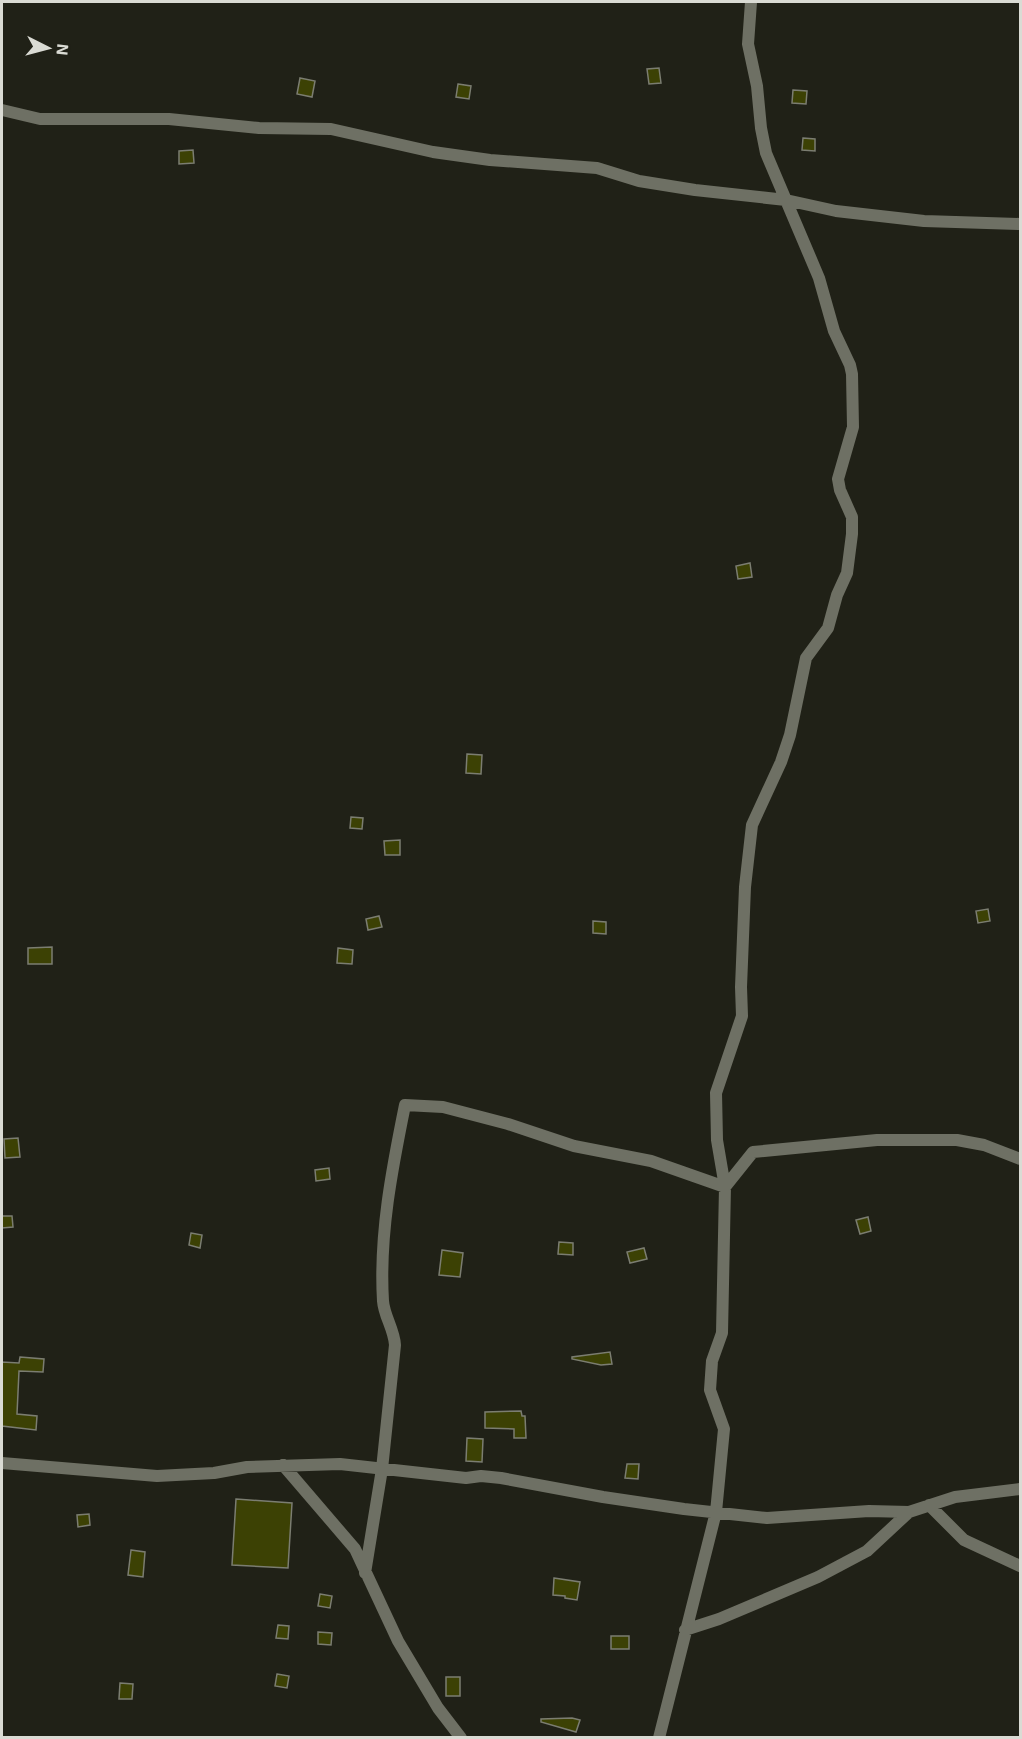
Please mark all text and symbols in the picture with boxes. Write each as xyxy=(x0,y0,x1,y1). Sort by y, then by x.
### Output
north arrow xyxy=(18,18,78,78)
text: N xyxy=(53,43,73,56)

